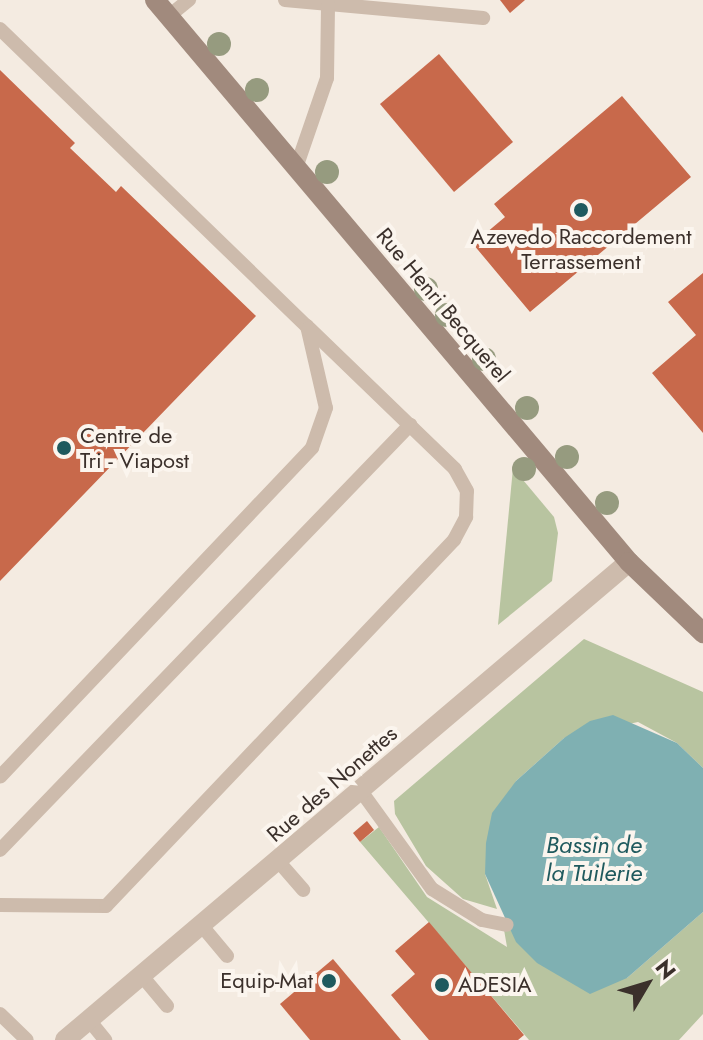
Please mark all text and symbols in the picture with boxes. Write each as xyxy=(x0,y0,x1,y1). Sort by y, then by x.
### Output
marker: Azevedo Raccordement Terrassement xyxy=(572,201,590,219)
street label: Rue Henri Becquerel xyxy=(371,222,515,388)
place label: Azevedo Raccordement Terrassement xyxy=(471,223,691,274)
place label: Centre de Tri - Viapost xyxy=(80,422,189,474)
marker: Centre de Tri - Viapost xyxy=(55,439,73,457)
street label: Rue des Nonettes xyxy=(262,720,402,848)
water label: Bassin de la Tuilerie xyxy=(546,831,642,887)
north arrow xyxy=(607,944,687,1024)
text: N xyxy=(648,952,684,986)
place label: Equip-Mat xyxy=(220,968,313,994)
marker: Equip-Mat xyxy=(320,972,338,990)
place label: ADESIA xyxy=(458,972,532,998)
marker: ADESIA xyxy=(433,976,451,994)

